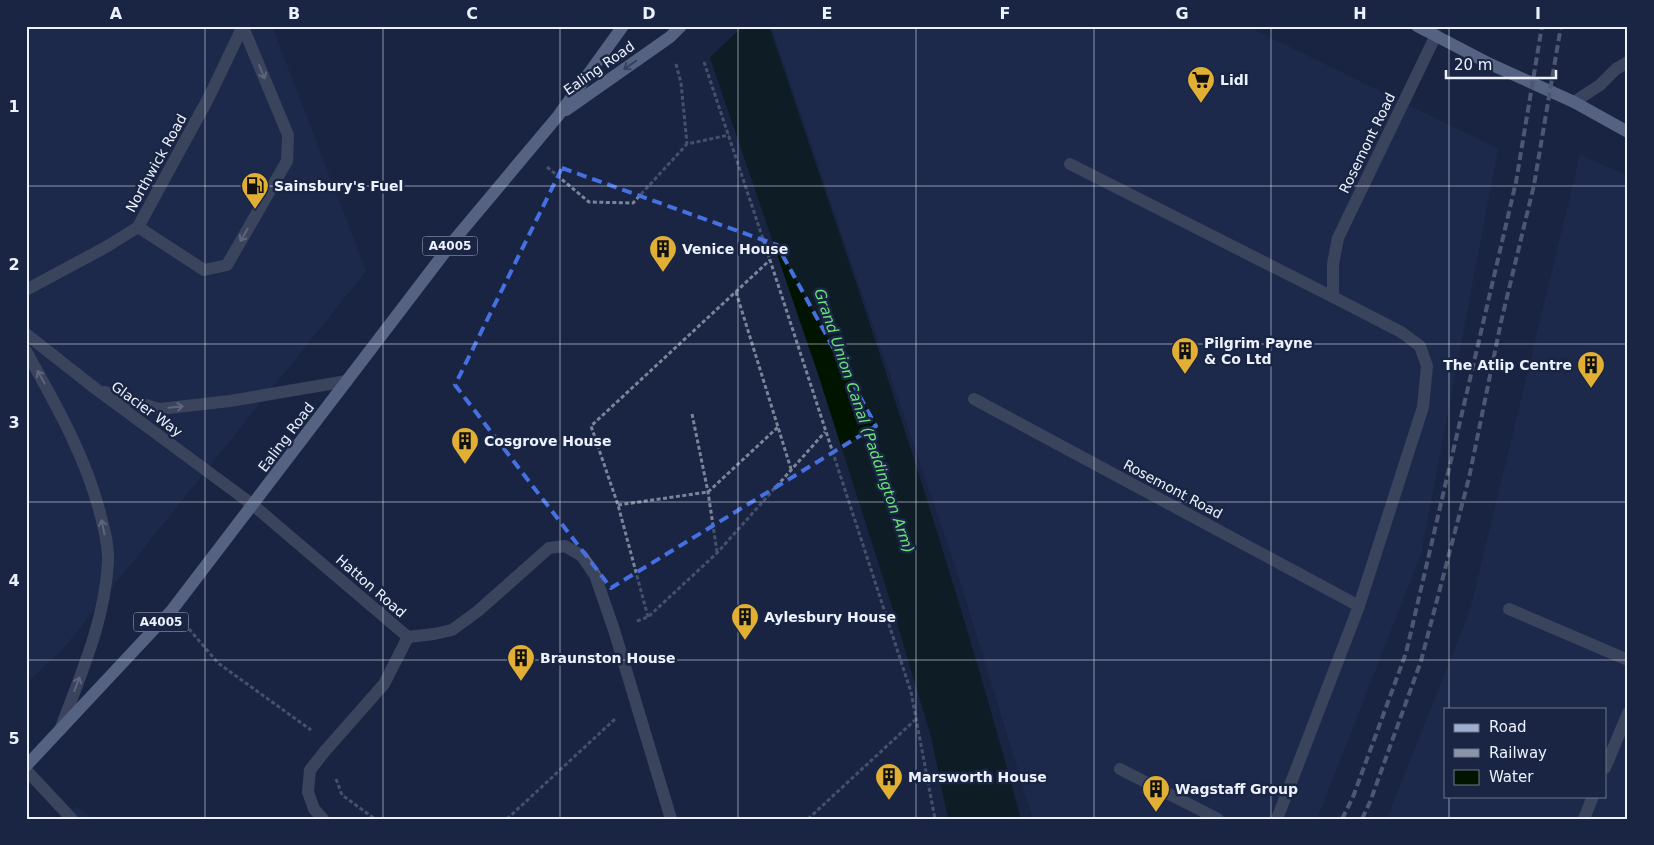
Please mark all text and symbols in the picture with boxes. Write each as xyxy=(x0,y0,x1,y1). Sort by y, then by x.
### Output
text: A xyxy=(110,4,123,23)
text: B xyxy=(288,4,300,23)
text: C xyxy=(466,4,478,23)
text: D xyxy=(642,4,656,23)
text: E xyxy=(822,4,832,23)
text: F xyxy=(1000,4,1010,23)
text: G xyxy=(1175,4,1189,23)
text: H xyxy=(1353,4,1367,23)
text: I xyxy=(1535,4,1541,23)
street label: Ealing Road xyxy=(561,38,637,98)
scale bar xyxy=(1446,48,1556,80)
text: 20 m xyxy=(1454,56,1492,74)
one-way arrow xyxy=(623,60,637,70)
one-way arrow xyxy=(258,64,267,79)
supermarket icon: Lidl xyxy=(1186,65,1216,104)
place label: Lidl xyxy=(1220,72,1249,88)
street label: Rosemont Road xyxy=(1336,90,1398,196)
text: 1 xyxy=(8,97,20,116)
street label: Northwick Road xyxy=(122,111,190,215)
fuel station icon: Sainsbury's Fuel xyxy=(240,171,270,210)
place label: Sainsbury's Fuel xyxy=(274,178,403,194)
one-way arrow xyxy=(239,228,249,243)
building icon: Venice House xyxy=(648,234,678,273)
road number: A4005 xyxy=(422,237,478,256)
place label: Venice House xyxy=(682,241,788,257)
text: 2 xyxy=(8,255,20,274)
water label: Grand Union Canal (Paddington Arm) xyxy=(810,286,918,556)
place label: Pilgrim Payne & Co Ltd xyxy=(1204,335,1313,367)
building icon: Pilgrim Payne & Co Ltd xyxy=(1170,336,1200,375)
building icon: The Atlip Centre xyxy=(1576,350,1606,389)
place label: The Atlip Centre xyxy=(1443,357,1572,373)
one-way arrow xyxy=(36,370,46,385)
street label: Glacier Way xyxy=(109,378,185,440)
street label: Ealing Road xyxy=(255,399,317,475)
one-way arrow xyxy=(168,402,184,412)
text: 3 xyxy=(8,413,20,432)
building icon: Cosgrove House xyxy=(450,426,480,465)
place label: Cosgrove House xyxy=(484,433,611,449)
street label: Rosemont Road xyxy=(1121,456,1225,522)
one-way arrow xyxy=(98,519,107,535)
street label: Hatton Road xyxy=(333,551,409,621)
text: 4 xyxy=(8,571,20,590)
building icon: Aylesbury House xyxy=(730,602,760,641)
place label: Aylesbury House xyxy=(764,609,896,625)
road number: A4005 xyxy=(134,612,188,632)
building icon: Braunston House xyxy=(506,643,536,682)
place label: Braunston House xyxy=(540,650,676,666)
one-way arrow xyxy=(73,677,82,693)
legend xyxy=(1444,708,1606,798)
text: Road xyxy=(1489,718,1527,736)
text: 5 xyxy=(8,729,20,748)
text: Railway xyxy=(1489,744,1547,762)
building icon: Marsworth House xyxy=(874,762,904,801)
text: Water xyxy=(1489,768,1534,786)
place label: Marsworth House xyxy=(908,769,1047,785)
building icon: Wagstaff Group xyxy=(1141,774,1171,813)
place label: Wagstaff Group xyxy=(1175,781,1298,797)

